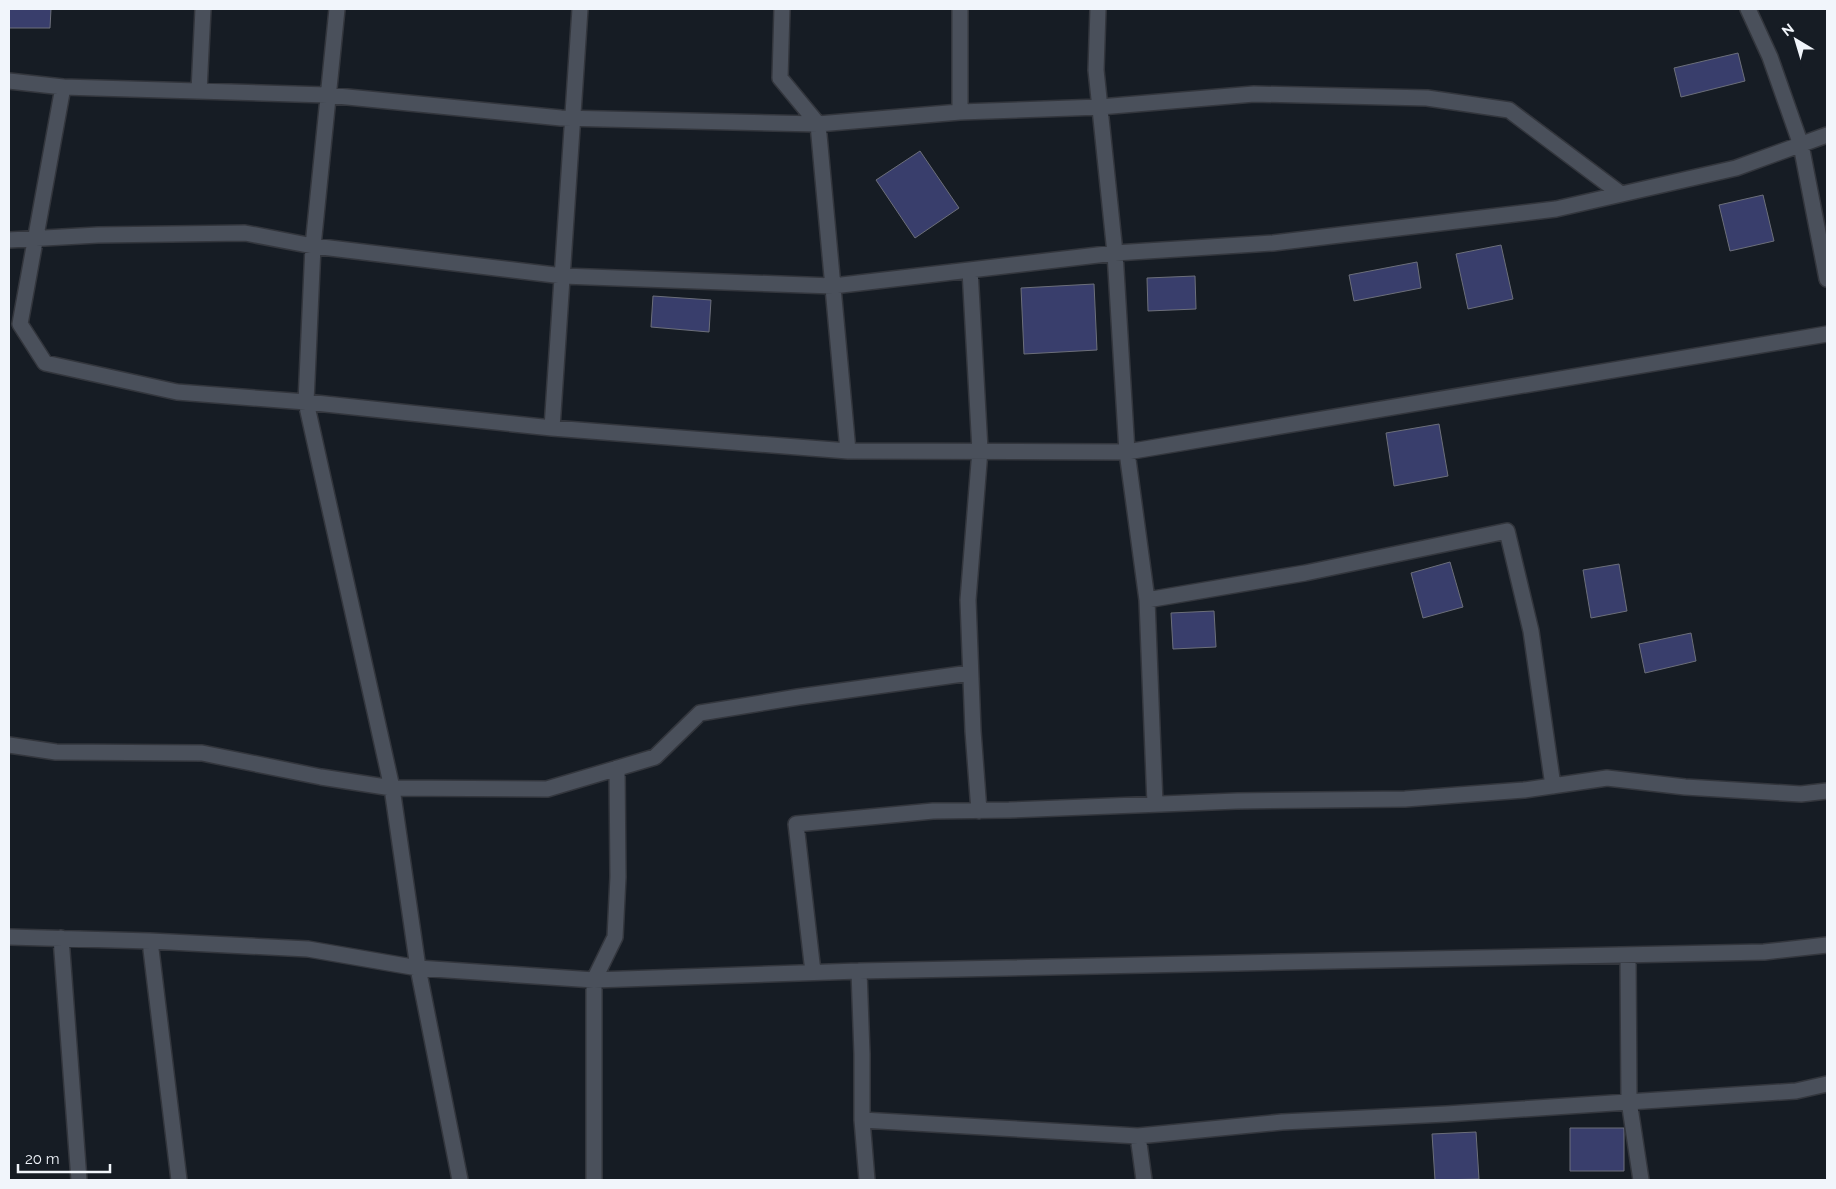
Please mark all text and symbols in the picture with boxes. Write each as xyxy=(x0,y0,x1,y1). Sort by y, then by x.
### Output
north arrow xyxy=(1771,15,1821,65)
text: N xyxy=(1779,20,1797,39)
scale bar xyxy=(18,1142,110,1174)
text: 20 m xyxy=(25,1150,60,1168)

